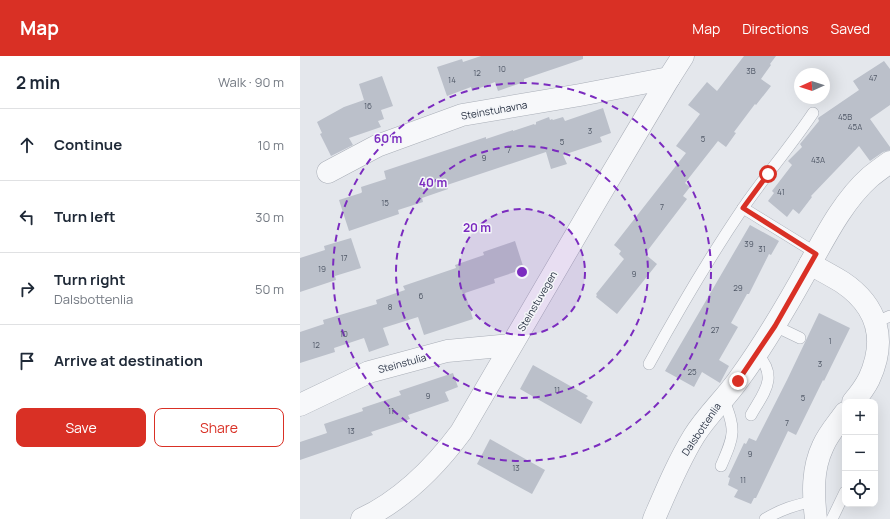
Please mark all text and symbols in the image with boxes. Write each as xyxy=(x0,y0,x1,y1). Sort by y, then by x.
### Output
text: Map xyxy=(20,15,59,41)
text: Map xyxy=(692,19,720,38)
text: Directions xyxy=(742,19,809,38)
text: Saved xyxy=(831,19,870,38)
house number: 10 xyxy=(498,63,506,74)
house number: 3B xyxy=(746,65,756,76)
house number: 12 xyxy=(473,67,481,78)
north arrow xyxy=(794,68,830,104)
text: 2 min xyxy=(16,71,60,94)
house number: 47 xyxy=(869,72,877,83)
text: Walk · 90 m xyxy=(218,73,284,91)
house number: 14 xyxy=(448,74,456,85)
street label: Steinstuhavna xyxy=(460,97,528,123)
house number: 16 xyxy=(364,100,372,111)
house number: 45B xyxy=(838,111,852,122)
house number: 45A xyxy=(848,121,862,132)
house number: 3 xyxy=(588,125,592,136)
text: 60 m xyxy=(374,130,402,147)
house number: 5 xyxy=(701,133,706,144)
icon: ahead xyxy=(16,134,38,156)
text: Continue xyxy=(54,134,122,155)
text: 10 m xyxy=(257,136,284,154)
house number: 5 xyxy=(560,136,565,147)
house number: 7 xyxy=(507,144,511,155)
house number: 9 xyxy=(482,152,487,163)
house number: 43A xyxy=(811,154,825,165)
route start xyxy=(759,165,777,183)
text: 40 m xyxy=(419,174,447,191)
house number: 41 xyxy=(777,186,785,197)
house number: 15 xyxy=(381,197,389,208)
house number: 7 xyxy=(660,201,664,212)
icon: left xyxy=(16,206,38,228)
text: Turn left xyxy=(54,206,116,227)
text: 30 m xyxy=(255,208,284,226)
text: 20 m xyxy=(463,219,491,236)
house number: 39 xyxy=(744,238,754,249)
house number: 31 xyxy=(758,243,766,254)
house number: 17 xyxy=(340,252,348,263)
house number: 19 xyxy=(318,263,326,274)
centre of rings xyxy=(515,265,529,279)
street label: Steinstuvegen xyxy=(514,268,560,334)
house number: 9 xyxy=(632,268,637,279)
text: Turn right xyxy=(54,269,125,290)
icon: right xyxy=(16,278,38,300)
text: 50 m xyxy=(255,280,284,298)
house number: 29 xyxy=(733,282,743,293)
text: Dalsbottenlia xyxy=(54,290,133,308)
house number: 6 xyxy=(419,290,424,301)
house number: 8 xyxy=(388,301,393,312)
house number: 27 xyxy=(711,324,719,335)
house number: 10 xyxy=(340,328,348,339)
house number: 1 xyxy=(828,335,832,346)
house number: 12 xyxy=(312,339,320,350)
icon: arrive xyxy=(16,350,38,372)
text: Arrive at destination xyxy=(54,350,203,371)
street label: Steinstulia xyxy=(376,350,428,376)
house number: 3 xyxy=(818,358,822,369)
house number: 25 xyxy=(687,366,697,377)
route end xyxy=(729,372,747,390)
house number: 11 xyxy=(554,384,560,395)
house number: 9 xyxy=(426,390,431,401)
house number: 5 xyxy=(801,392,806,403)
map controls xyxy=(842,399,878,507)
button: + xyxy=(842,399,878,435)
street label: Dalsbottenlia xyxy=(678,400,724,458)
house number: 11 xyxy=(388,405,394,416)
button: Save xyxy=(16,408,146,447)
button: Share xyxy=(154,408,284,447)
house number: 7 xyxy=(785,417,789,428)
house number: 13 xyxy=(347,425,355,436)
button: − xyxy=(842,435,878,471)
house number: 9 xyxy=(748,448,753,459)
house number: 13 xyxy=(512,462,520,473)
button: locate xyxy=(842,471,878,507)
house number: 11 xyxy=(740,474,746,485)

